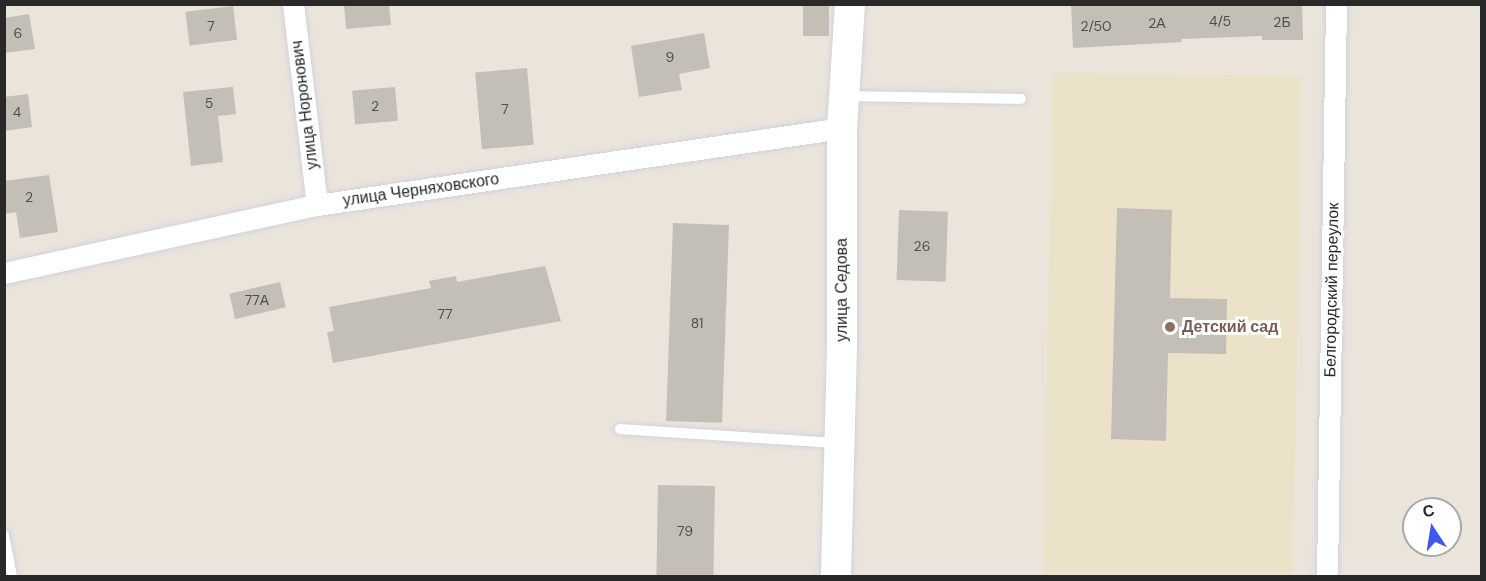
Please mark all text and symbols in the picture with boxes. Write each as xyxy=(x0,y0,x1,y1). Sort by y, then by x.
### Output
house number: 4/5 xyxy=(1209,13,1231,29)
house number: 2Б xyxy=(1273,14,1291,30)
house number: 2А xyxy=(1148,15,1166,31)
house number: 7 xyxy=(207,18,215,34)
house number: 2/50 xyxy=(1080,18,1112,34)
house number: 6 xyxy=(14,25,22,41)
street label: улица Норонович xyxy=(288,39,322,171)
house number: 9 xyxy=(666,49,674,65)
house number: 5 xyxy=(205,95,213,111)
house number: 2 xyxy=(371,98,379,114)
house number: 7 xyxy=(501,101,509,117)
house number: 4 xyxy=(13,104,21,120)
street label: улица Черняховского xyxy=(342,170,500,210)
house number: 2 xyxy=(25,189,33,205)
street label: Белгородский переулок xyxy=(1321,202,1343,378)
street label: улица Седова xyxy=(832,238,852,342)
house number: 26 xyxy=(914,238,930,254)
house number: 77А xyxy=(245,292,269,308)
house number: 77 xyxy=(438,306,452,322)
house number: 81 xyxy=(691,315,703,331)
place label: Детский сад xyxy=(1182,317,1278,337)
marker: Детский сад xyxy=(1163,320,1177,334)
north arrow xyxy=(1402,497,1462,557)
text: С xyxy=(1421,499,1436,522)
house number: 79 xyxy=(677,523,693,539)

